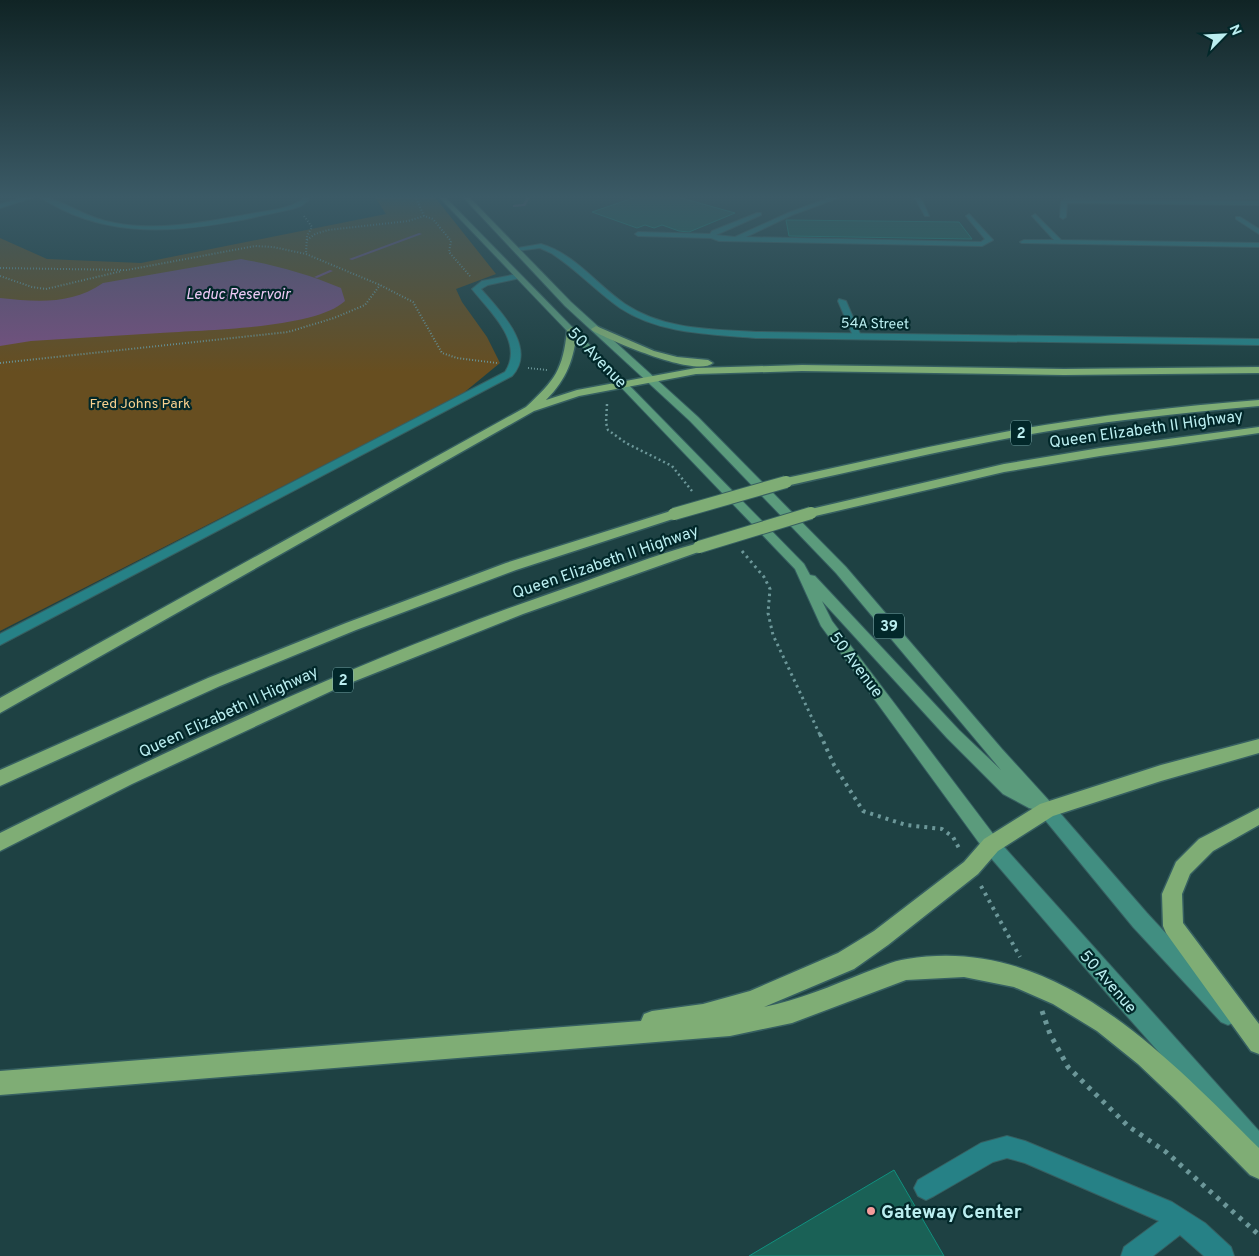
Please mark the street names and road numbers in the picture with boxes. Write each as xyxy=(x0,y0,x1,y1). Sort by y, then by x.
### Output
street label: 54A Street xyxy=(841,315,909,334)
street label: 50 Avenue xyxy=(563,324,630,393)
street label: Queen Elizabeth II Highway xyxy=(1048,406,1245,453)
road number: 2 xyxy=(1011,420,1031,446)
street label: Queen Elizabeth II Highway xyxy=(510,522,701,604)
road number: 39 xyxy=(874,614,904,638)
street label: 50 Avenue xyxy=(824,629,886,702)
street label: Queen Elizabeth II Highway xyxy=(136,662,322,763)
road number: 2 xyxy=(333,668,353,692)
street label: 50 Avenue xyxy=(1075,947,1140,1018)

